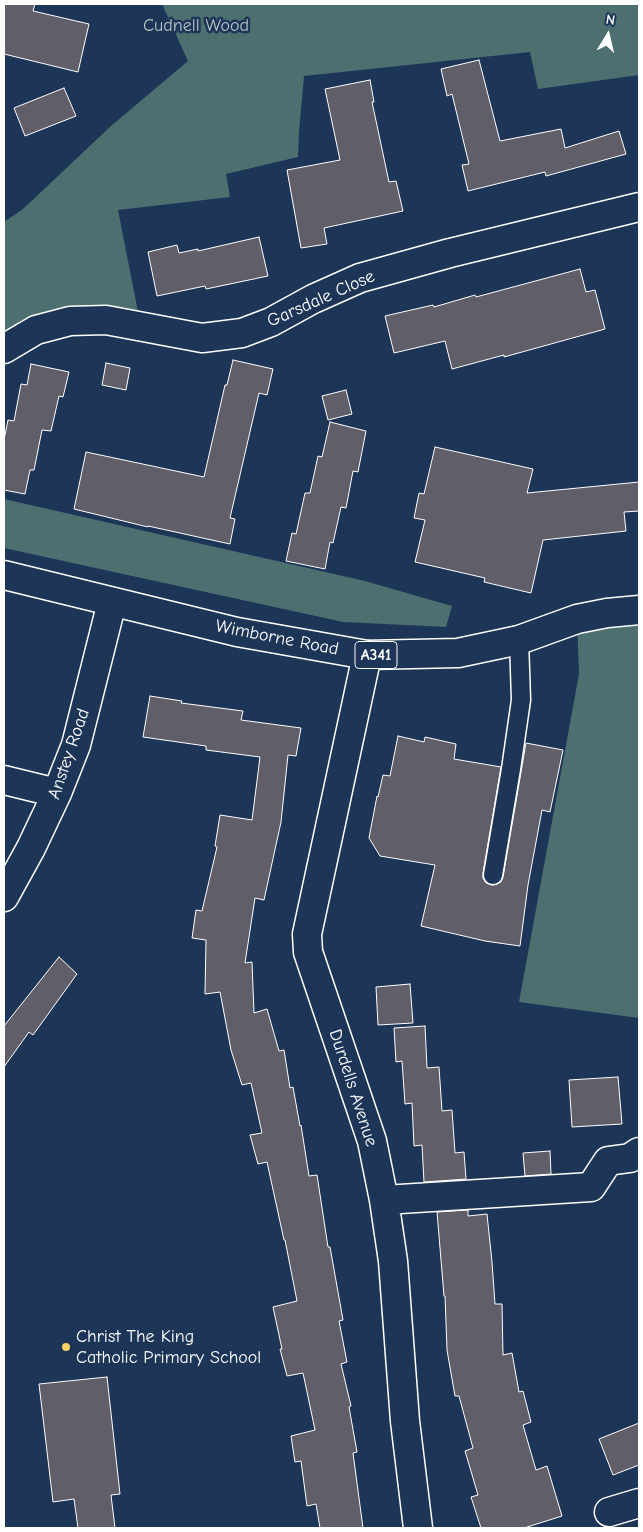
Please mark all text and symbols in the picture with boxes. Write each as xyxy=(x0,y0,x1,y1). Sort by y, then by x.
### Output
north arrow xyxy=(583,10,633,60)
text: N xyxy=(605,11,616,29)
park label: Cudnell Wood xyxy=(143,15,249,37)
street label: Garsdale Close xyxy=(264,266,378,332)
street label: Wimborne Road xyxy=(214,615,340,661)
road number: A341 xyxy=(355,642,397,668)
street label: Anstey Road xyxy=(43,706,95,802)
street label: Durdells Avenue xyxy=(324,1027,382,1149)
place label: Christ The King Catholic Primary School xyxy=(76,1326,261,1368)
marker: Christ The King Catholic Primary School xyxy=(60,1341,72,1353)

